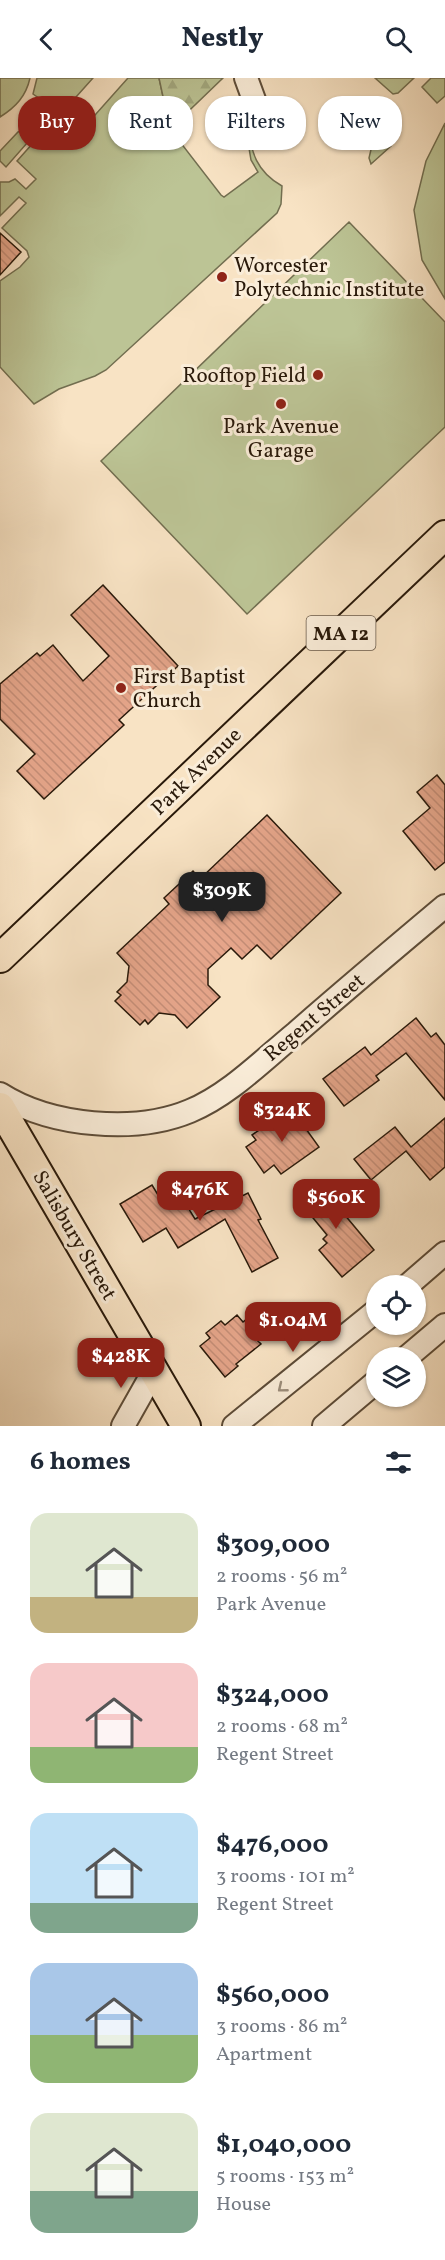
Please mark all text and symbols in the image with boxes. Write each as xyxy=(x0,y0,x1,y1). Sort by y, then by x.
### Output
text: Nestly xyxy=(182,20,263,58)
icon: back xyxy=(30,23,63,56)
icon: search xyxy=(382,23,415,56)
chip: Buy xyxy=(18,96,96,150)
chip: Rent xyxy=(108,96,193,150)
chip: Filters xyxy=(205,96,306,150)
chip: New xyxy=(318,96,402,150)
place label: Worcester Polytechnic Institute xyxy=(234,252,424,305)
marker: Worcester Polytechnic Institute xyxy=(215,270,229,284)
place label: Rooftop Field xyxy=(182,362,306,391)
marker: Rooftop Field xyxy=(311,368,325,382)
marker: Park Avenue Garage xyxy=(274,397,288,411)
place label: Park Avenue Garage xyxy=(223,413,339,466)
road number: MA 12 xyxy=(306,616,376,650)
place label: First Baptist Church xyxy=(133,663,245,716)
marker: First Baptist Church xyxy=(114,681,128,695)
street label: Park Avenue xyxy=(145,721,249,823)
pin: $309K xyxy=(180,872,264,923)
text: $309K xyxy=(193,877,252,905)
street label: Regent Street xyxy=(258,967,372,1069)
pin: $324K xyxy=(240,1092,324,1143)
text: $324K xyxy=(253,1097,311,1125)
street label: Salisbury Street xyxy=(25,1165,123,1306)
pin: $476K xyxy=(158,1171,242,1222)
text: $476K xyxy=(171,1176,229,1204)
pin: $560K xyxy=(294,1179,378,1230)
text: $560K xyxy=(307,1184,365,1212)
map controls xyxy=(366,1275,426,1407)
button: locate xyxy=(366,1275,426,1335)
pin: $1.04M xyxy=(244,1302,342,1353)
text: $1.04M xyxy=(259,1307,327,1335)
pin: $428K xyxy=(79,1338,163,1389)
text: $428K xyxy=(91,1343,151,1371)
button: layers xyxy=(366,1347,426,1407)
one-way arrow xyxy=(278,1380,289,1391)
text: 6 homes xyxy=(30,1444,131,1480)
icon: filters xyxy=(382,1446,415,1479)
text: $309,000 xyxy=(216,1527,330,1563)
icon: home xyxy=(78,1537,150,1609)
text: 2 rooms · 56 m² xyxy=(216,1563,347,1591)
text: Park Avenue xyxy=(216,1591,326,1619)
text: $324,000 xyxy=(216,1677,329,1713)
icon: home xyxy=(78,1687,150,1759)
text: 2 rooms · 68 m² xyxy=(216,1713,348,1741)
text: Regent Street xyxy=(216,1741,334,1769)
text: $476,000 xyxy=(216,1827,328,1863)
icon: home xyxy=(78,1837,150,1909)
text: 3 rooms · 101 m² xyxy=(216,1863,355,1891)
text: Regent Street xyxy=(216,1891,334,1919)
text: $560,000 xyxy=(216,1977,329,2013)
icon: home xyxy=(78,1987,150,2059)
text: 3 rooms · 86 m² xyxy=(216,2013,347,2041)
text: Apartment xyxy=(216,2041,312,2069)
text: $1,040,000 xyxy=(216,2127,351,2163)
icon: home xyxy=(78,2137,150,2209)
text: 5 rooms · 153 m² xyxy=(216,2163,354,2191)
text: House xyxy=(216,2191,271,2219)

